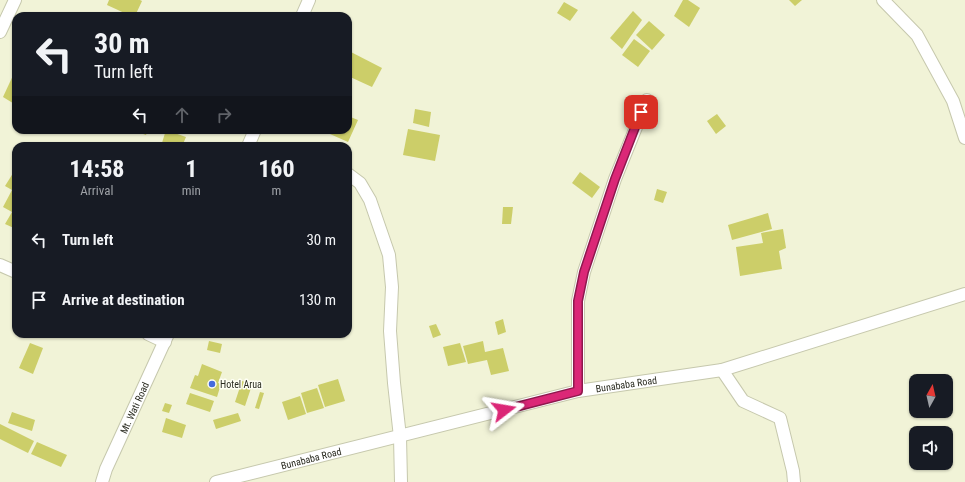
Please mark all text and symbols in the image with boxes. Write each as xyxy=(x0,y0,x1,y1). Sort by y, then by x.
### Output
text: 30 m xyxy=(94,27,150,60)
icon: left xyxy=(28,28,80,80)
text: Turn left xyxy=(94,61,153,82)
pin xyxy=(624,95,658,129)
icon: arrive xyxy=(630,101,652,123)
icon: left xyxy=(129,104,151,126)
icon: ahead xyxy=(171,104,193,126)
icon: right xyxy=(213,104,235,126)
text: 14:58 xyxy=(69,155,124,183)
text: 1 xyxy=(185,155,197,183)
text: 160 xyxy=(258,155,295,183)
text: Arrival xyxy=(80,183,113,198)
text: min xyxy=(182,183,201,198)
text: m xyxy=(272,183,281,198)
icon: left xyxy=(28,229,50,251)
text: Turn left xyxy=(62,231,113,249)
text: 30 m xyxy=(306,231,336,249)
icon: arrive xyxy=(28,289,50,311)
text: Arrive at destination xyxy=(62,291,185,309)
text: 130 m xyxy=(299,291,336,309)
north arrow xyxy=(909,374,953,418)
map controls xyxy=(909,374,953,470)
street label: Bunababa Road xyxy=(595,375,658,394)
marker: Hotel Arua xyxy=(207,379,217,389)
place label: Hotel Arua xyxy=(220,379,262,390)
street label: Mt. Wati Road xyxy=(118,380,151,435)
position arrow xyxy=(483,389,525,431)
button: sound xyxy=(909,426,953,470)
street label: Bunababa Road xyxy=(280,446,343,471)

